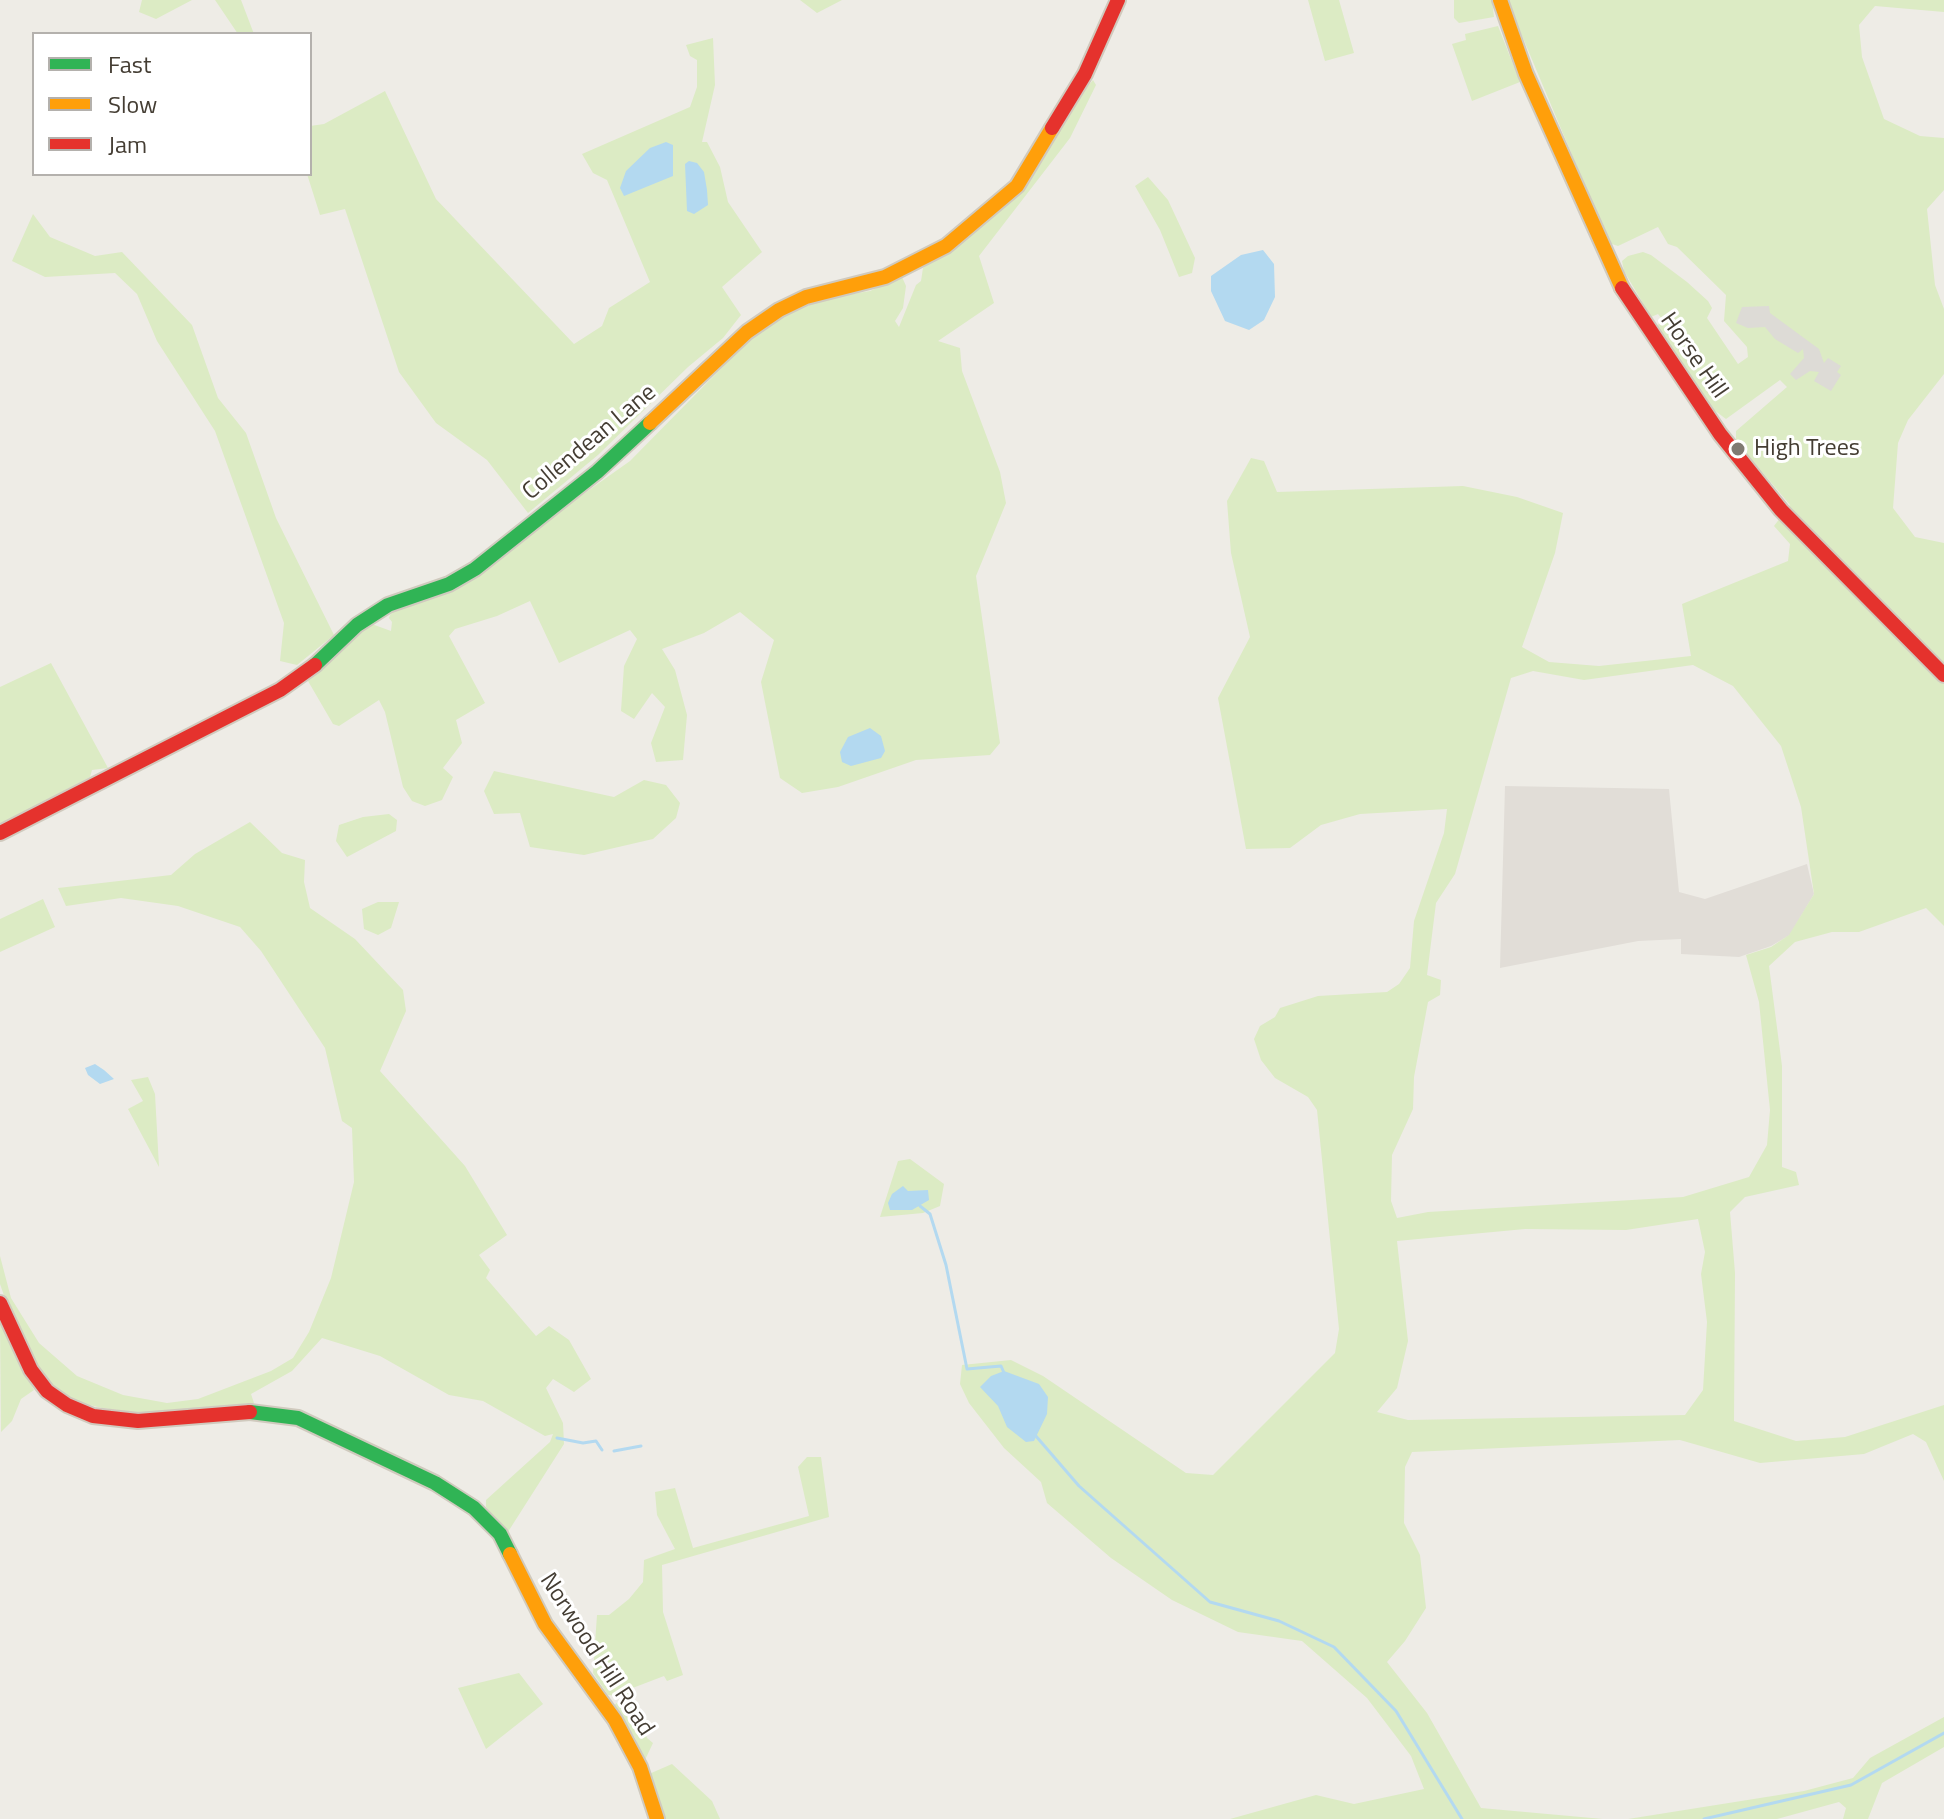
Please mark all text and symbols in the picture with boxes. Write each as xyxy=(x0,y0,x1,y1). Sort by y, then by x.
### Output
legend xyxy=(32,32,312,176)
text: Fast xyxy=(108,46,151,82)
text: Slow xyxy=(108,86,157,122)
text: Jam xyxy=(108,126,147,162)
street label: Horse Hill xyxy=(1653,308,1733,404)
street label: Collendean Lane xyxy=(517,379,663,507)
place label: High Trees xyxy=(1754,435,1860,463)
marker: High Trees xyxy=(1729,440,1747,458)
street label: Norwood Hill Road xyxy=(533,1568,659,1742)

